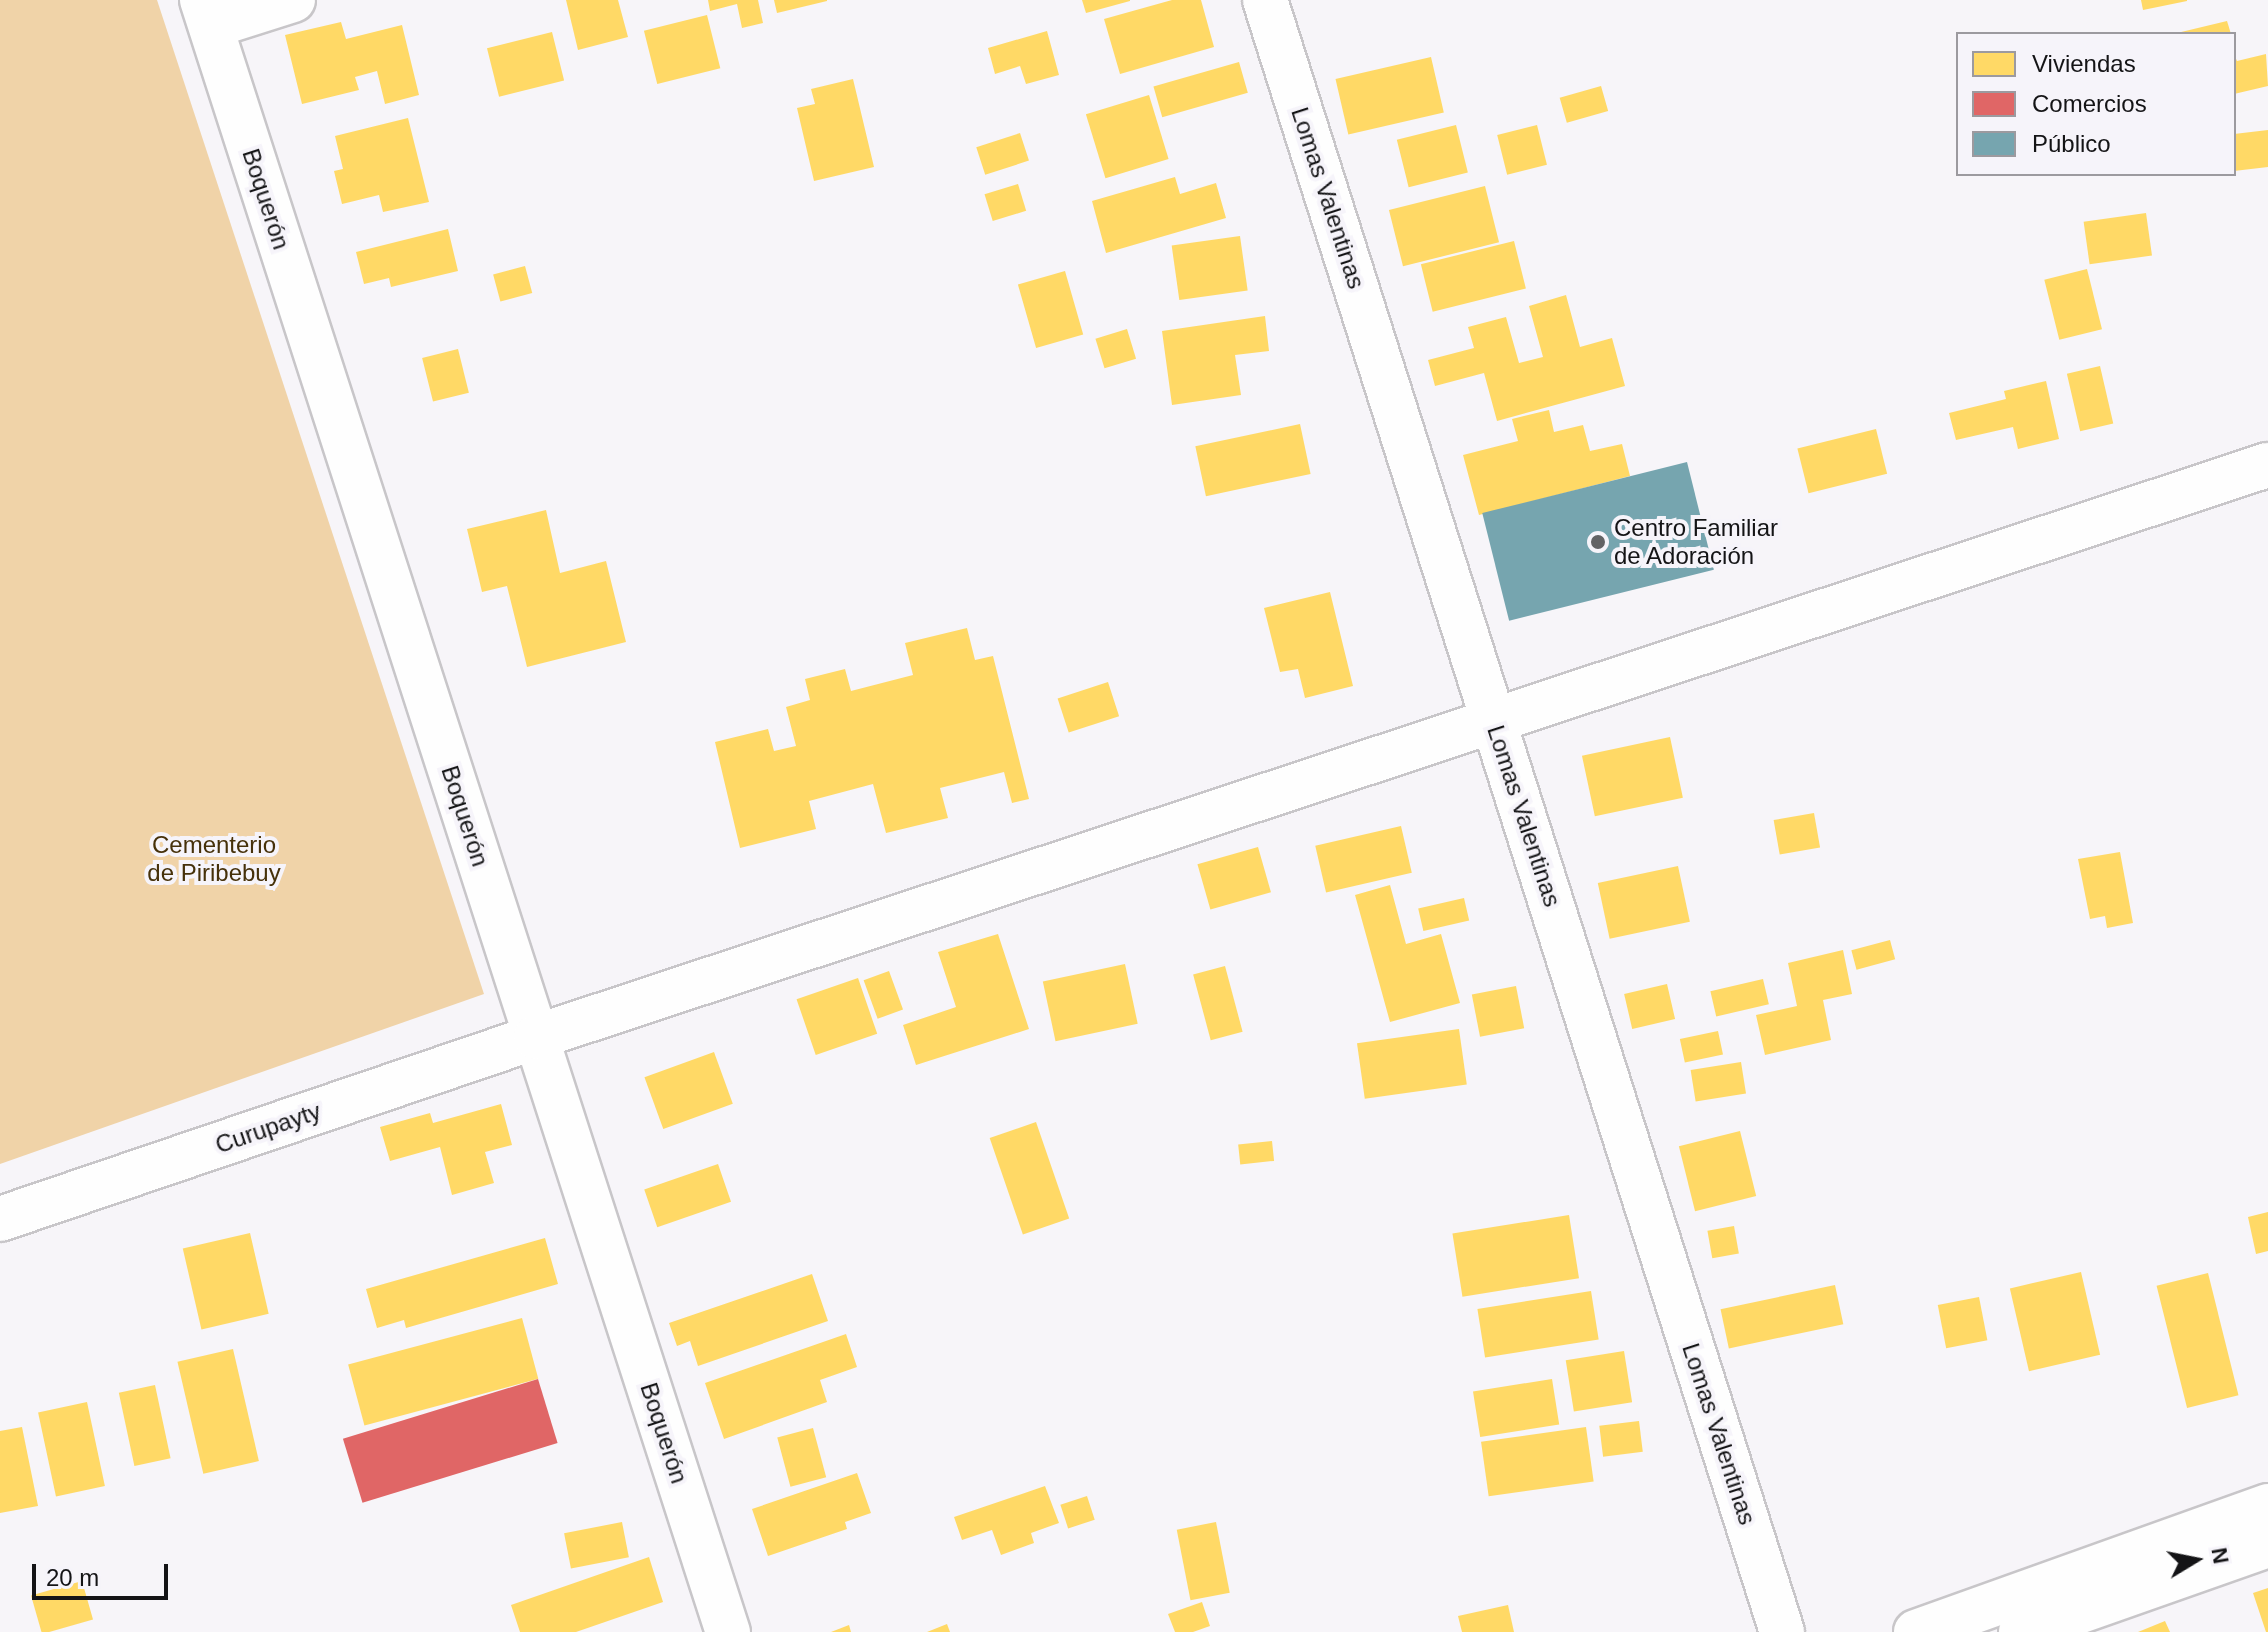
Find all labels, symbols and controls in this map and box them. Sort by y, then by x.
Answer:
legend [1956,32,2236,176]
text: Viviendas [2032,50,2136,77]
text: Comercios [2032,90,2147,117]
street label: Lomas Valentinas [1285,104,1371,292]
text: Público [2032,130,2111,157]
street label: Boquerón [236,145,296,253]
place label: Centro Familiar de Adoración [1614,514,1778,570]
marker: Centro Familiar de Adoración [1589,533,1607,551]
street label: Lomas Valentinas [1481,722,1567,910]
street label: Boquerón [435,762,495,870]
park label: Cementerio de Piribebuy [147,831,281,887]
street label: Curupayty [212,1097,324,1159]
street label: Lomas Valentinas [1676,1340,1762,1528]
street label: Boquerón [634,1379,694,1487]
north arrow [2156,1520,2236,1600]
text: N [2206,1546,2234,1566]
scale bar [36,1548,172,1598]
text: 20 m [46,1564,99,1591]

